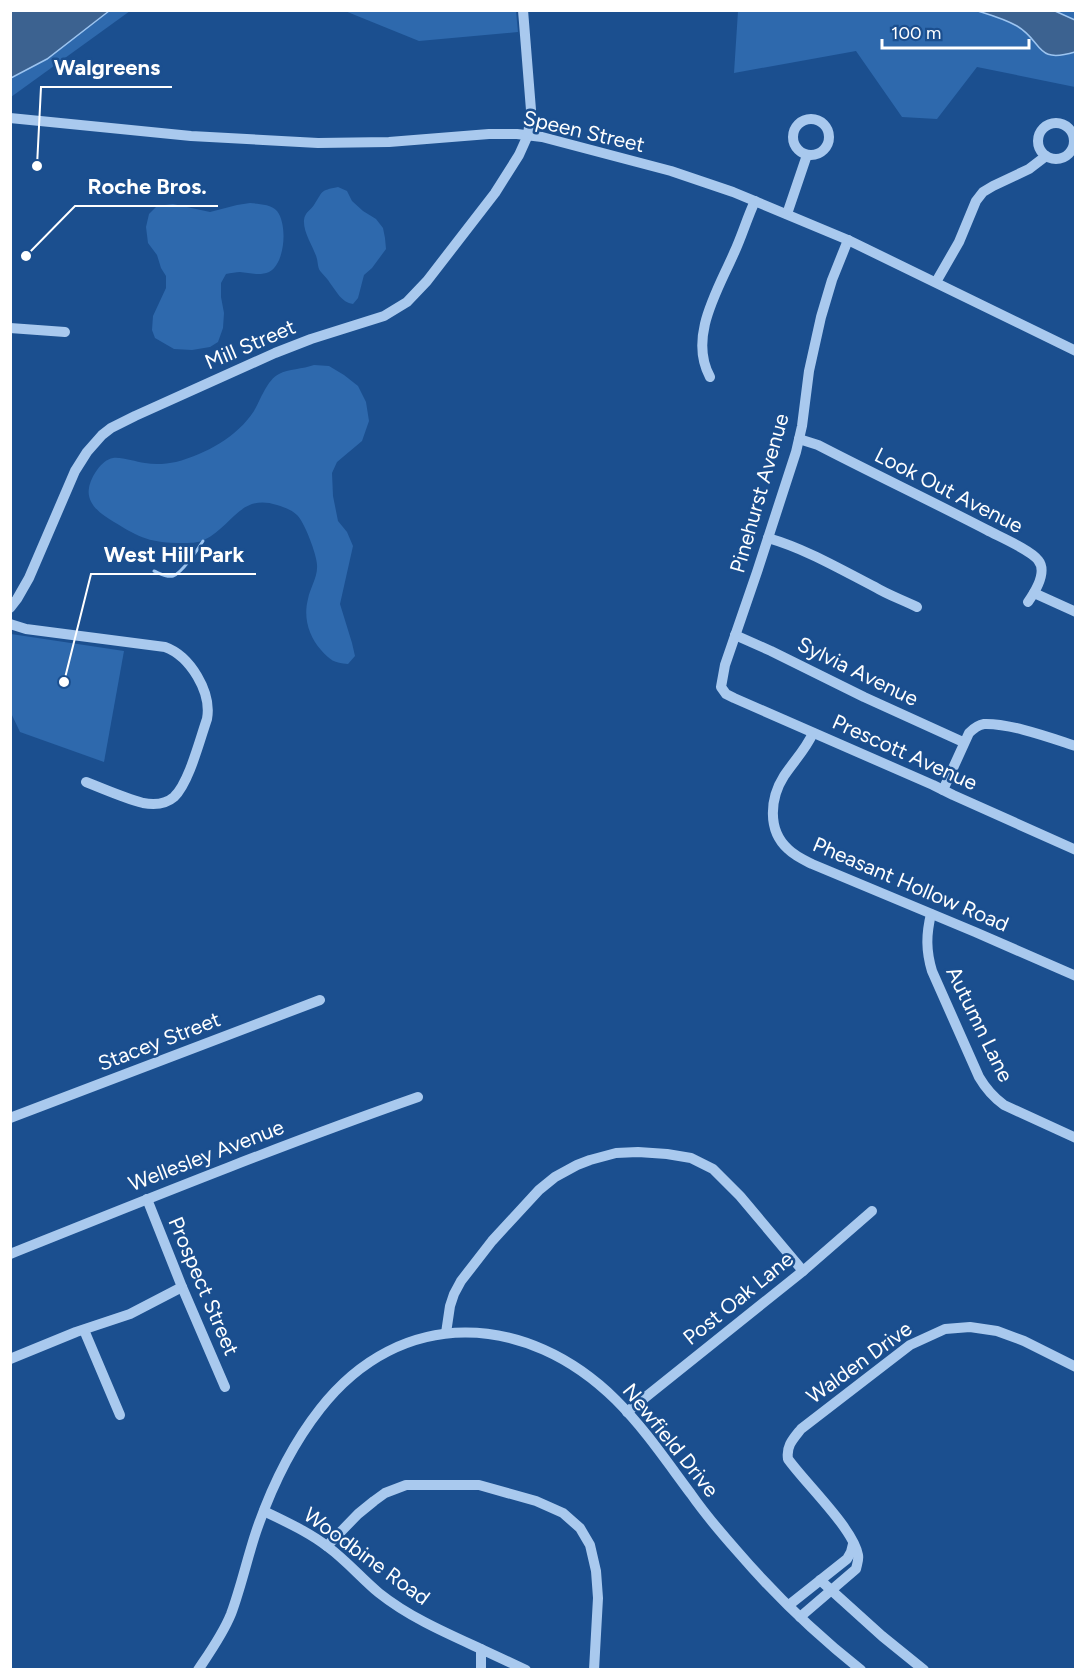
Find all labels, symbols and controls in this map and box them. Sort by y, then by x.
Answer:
scale bar [882,12,1029,50]
text: 100 m [891,22,941,44]
callout: Walgreens [41,47,172,87]
text: Walgreens [54,54,160,81]
street label: Speen Street [521,105,647,157]
callout: Roche Bros. [75,166,218,206]
text: Roche Bros. [87,173,207,200]
street label: Mill Street [201,314,299,374]
street label: Pinehurst Avenue [724,410,794,576]
street label: Look Out Avenue [871,442,1027,538]
callout: West Hill Park [91,534,256,574]
text: West Hill Park [104,541,244,568]
street label: Sylvia Avenue [794,631,922,711]
street label: Prescott Avenue [829,709,981,795]
street label: Pheasant Hollow Road [809,831,1013,937]
street label: Autumn Lane [941,962,1019,1086]
street label: Stacey Street [94,1006,224,1076]
street label: Wellesley Avenue [125,1114,287,1196]
street label: Prospect Street [164,1213,245,1359]
street label: Post Oak Lane [678,1246,798,1350]
street label: Walden Drive [802,1315,916,1409]
street label: Newfield Drive [618,1378,724,1502]
street label: Woodbine Road [299,1502,435,1610]

